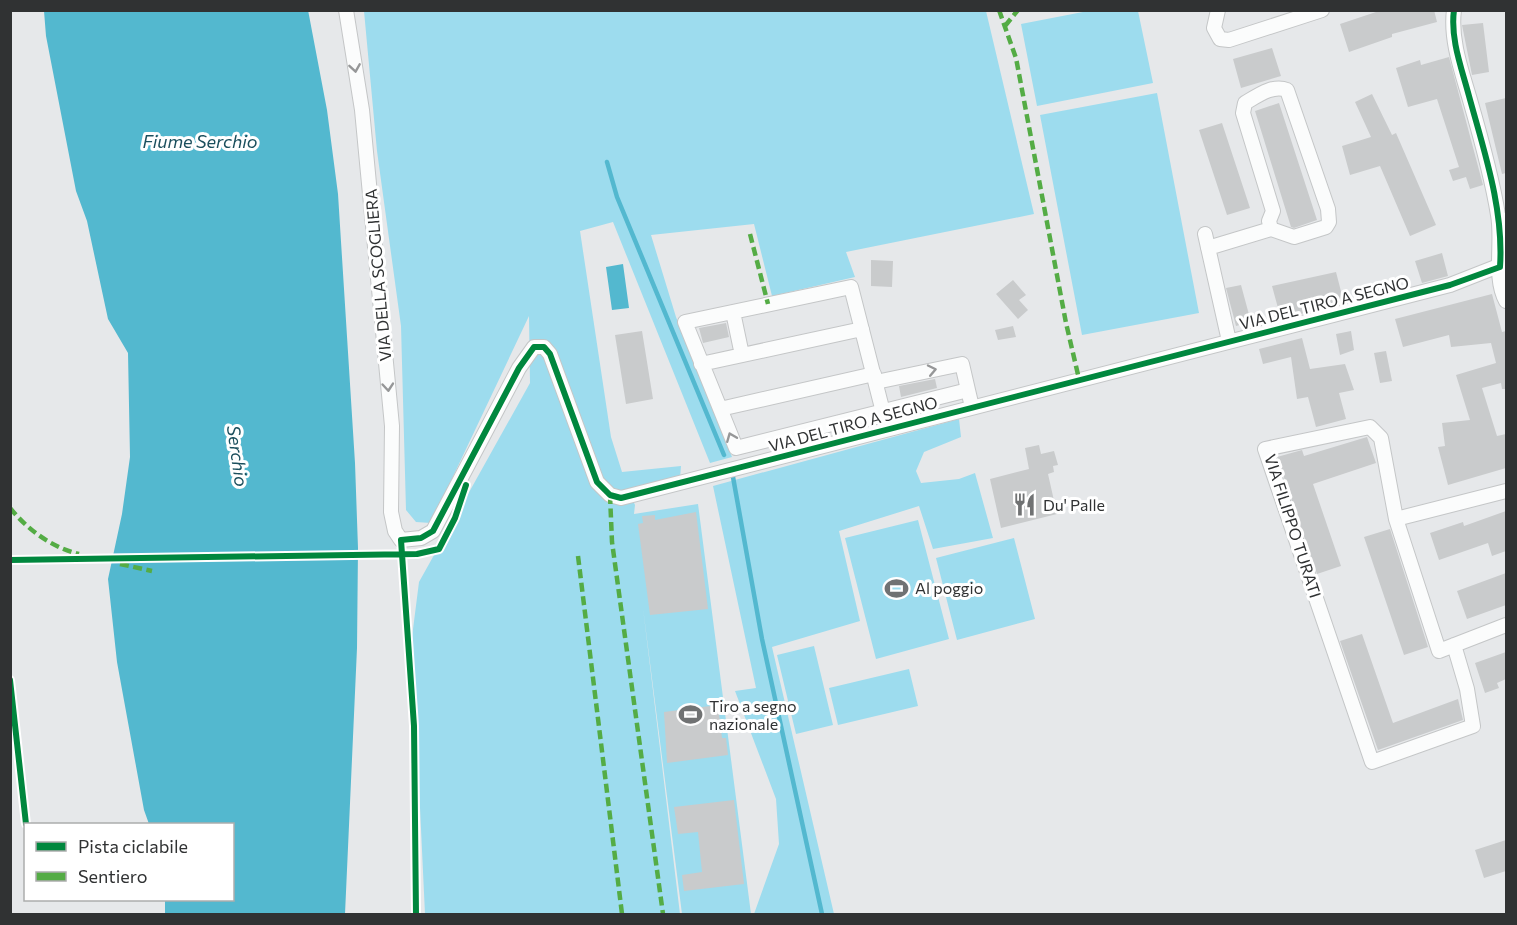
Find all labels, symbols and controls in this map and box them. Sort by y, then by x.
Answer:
one-way arrow [348,63,361,73]
water label: Fiume Serchio [142,130,258,152]
street label: VIA DELLA SCOGLIERA [360,188,395,362]
street label: VIA DEL TIRO A SEGNO [1237,272,1411,333]
one-way arrow [927,364,937,377]
one-way arrow [381,383,394,392]
street label: VIA DEL TIRO A SEGNO [766,392,939,455]
water label: Serchio [223,424,253,488]
one-way arrow [726,433,739,443]
street label: VIA FILIPPO TURATI [1261,452,1326,600]
restaurant icon: Du' Palle [1012,492,1038,518]
place label: Du' Palle [1043,495,1105,514]
sports icon: Al poggio [884,575,910,601]
place label: Al poggio [915,578,983,597]
place label: Tiro a segno nazionale [709,696,797,733]
sports icon: Tiro a segno nazionale [678,702,704,728]
legend [24,823,234,901]
text: Pista ciclabile [78,835,188,857]
text: Sentiero [78,865,148,887]

